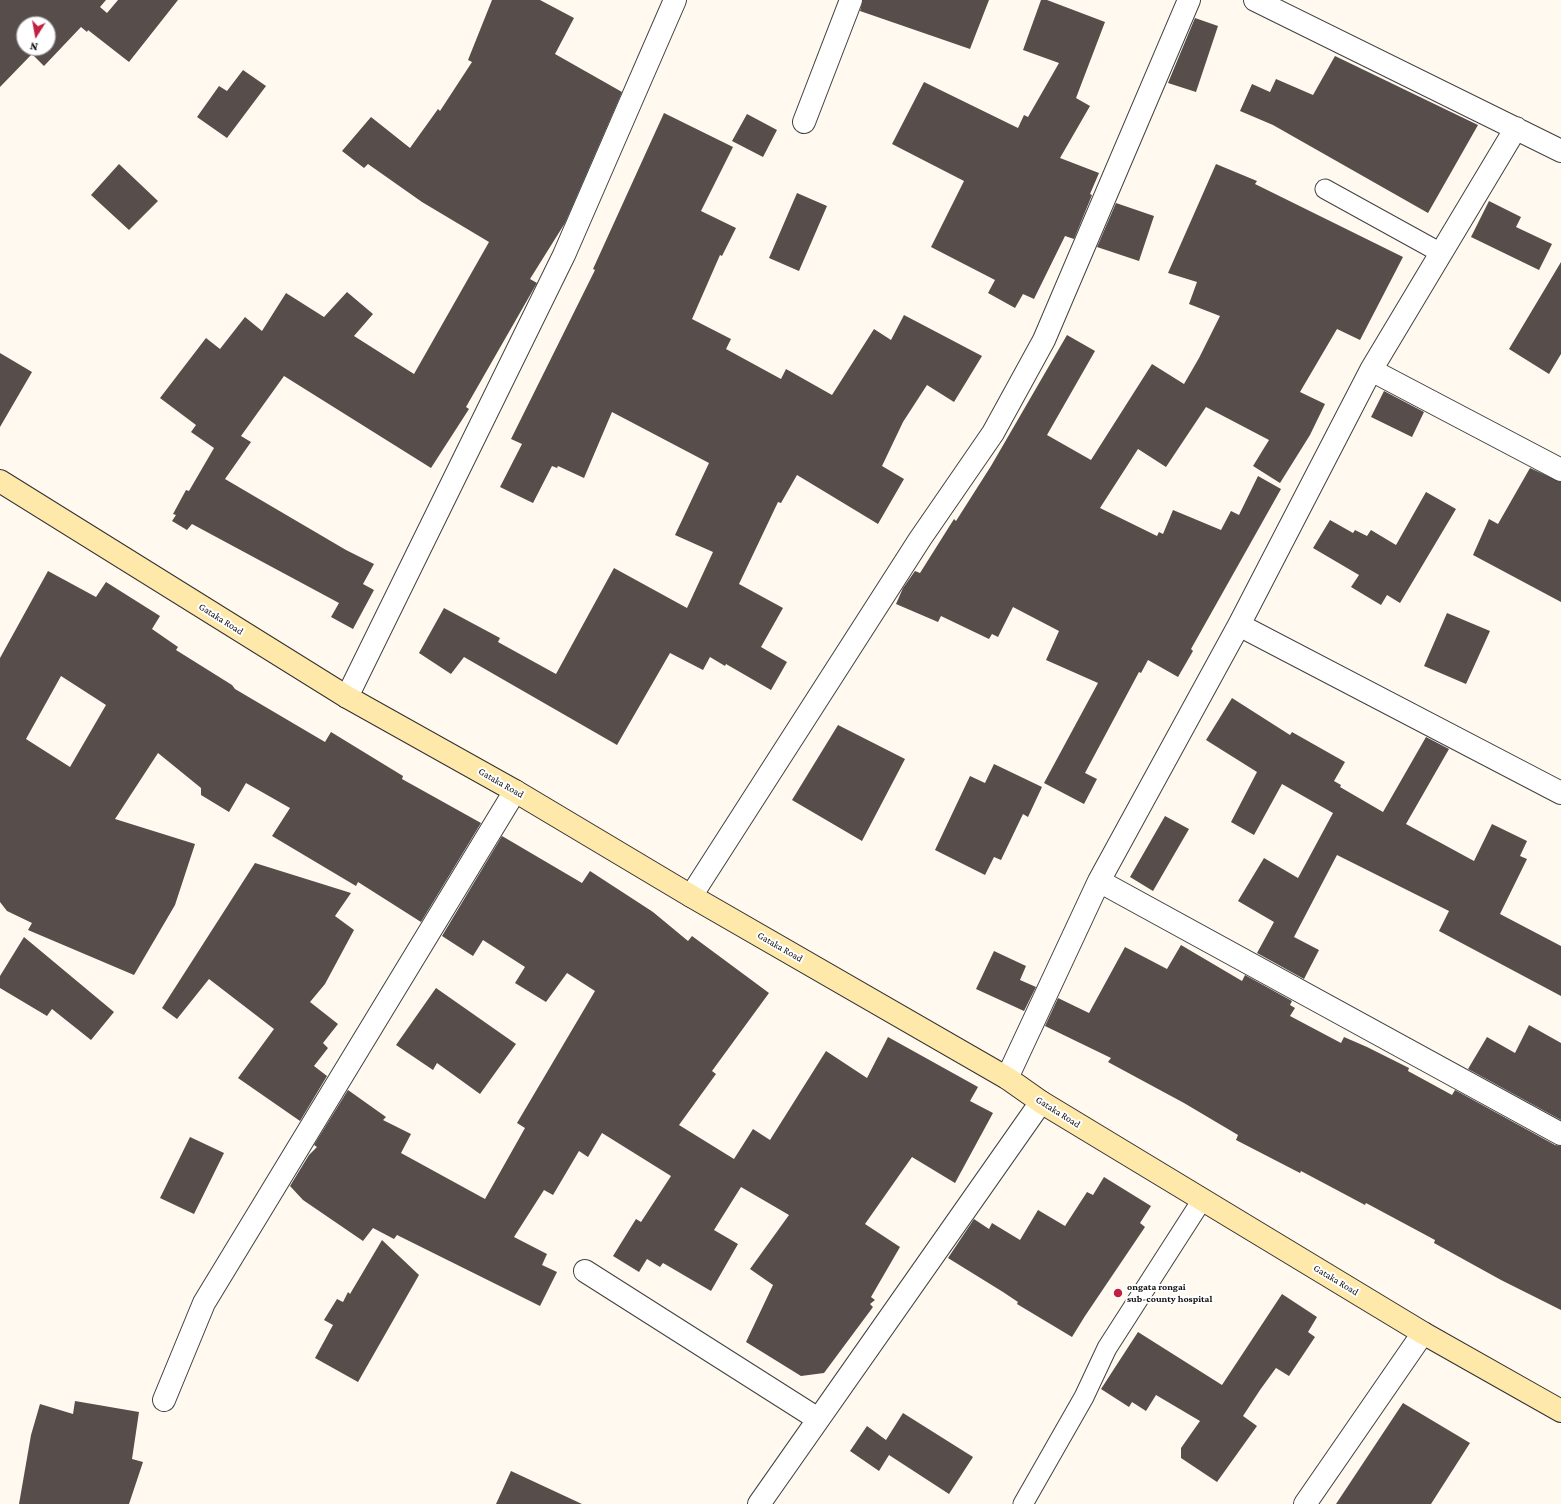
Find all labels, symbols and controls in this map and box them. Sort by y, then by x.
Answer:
north arrow [16,16,56,56]
text: N [29,40,39,53]
street label: Gataka Road [196,601,246,637]
street label: Gataka Road [476,765,526,801]
street label: Gataka Road [755,929,805,965]
street label: Gataka Road [1033,1094,1083,1130]
street label: Gataka Road [1311,1262,1361,1298]
place label: ongata rongai sub-county hospital [1127,1281,1212,1304]
marker: ongata rongai sub-county hospital [1112,1287,1124,1299]

